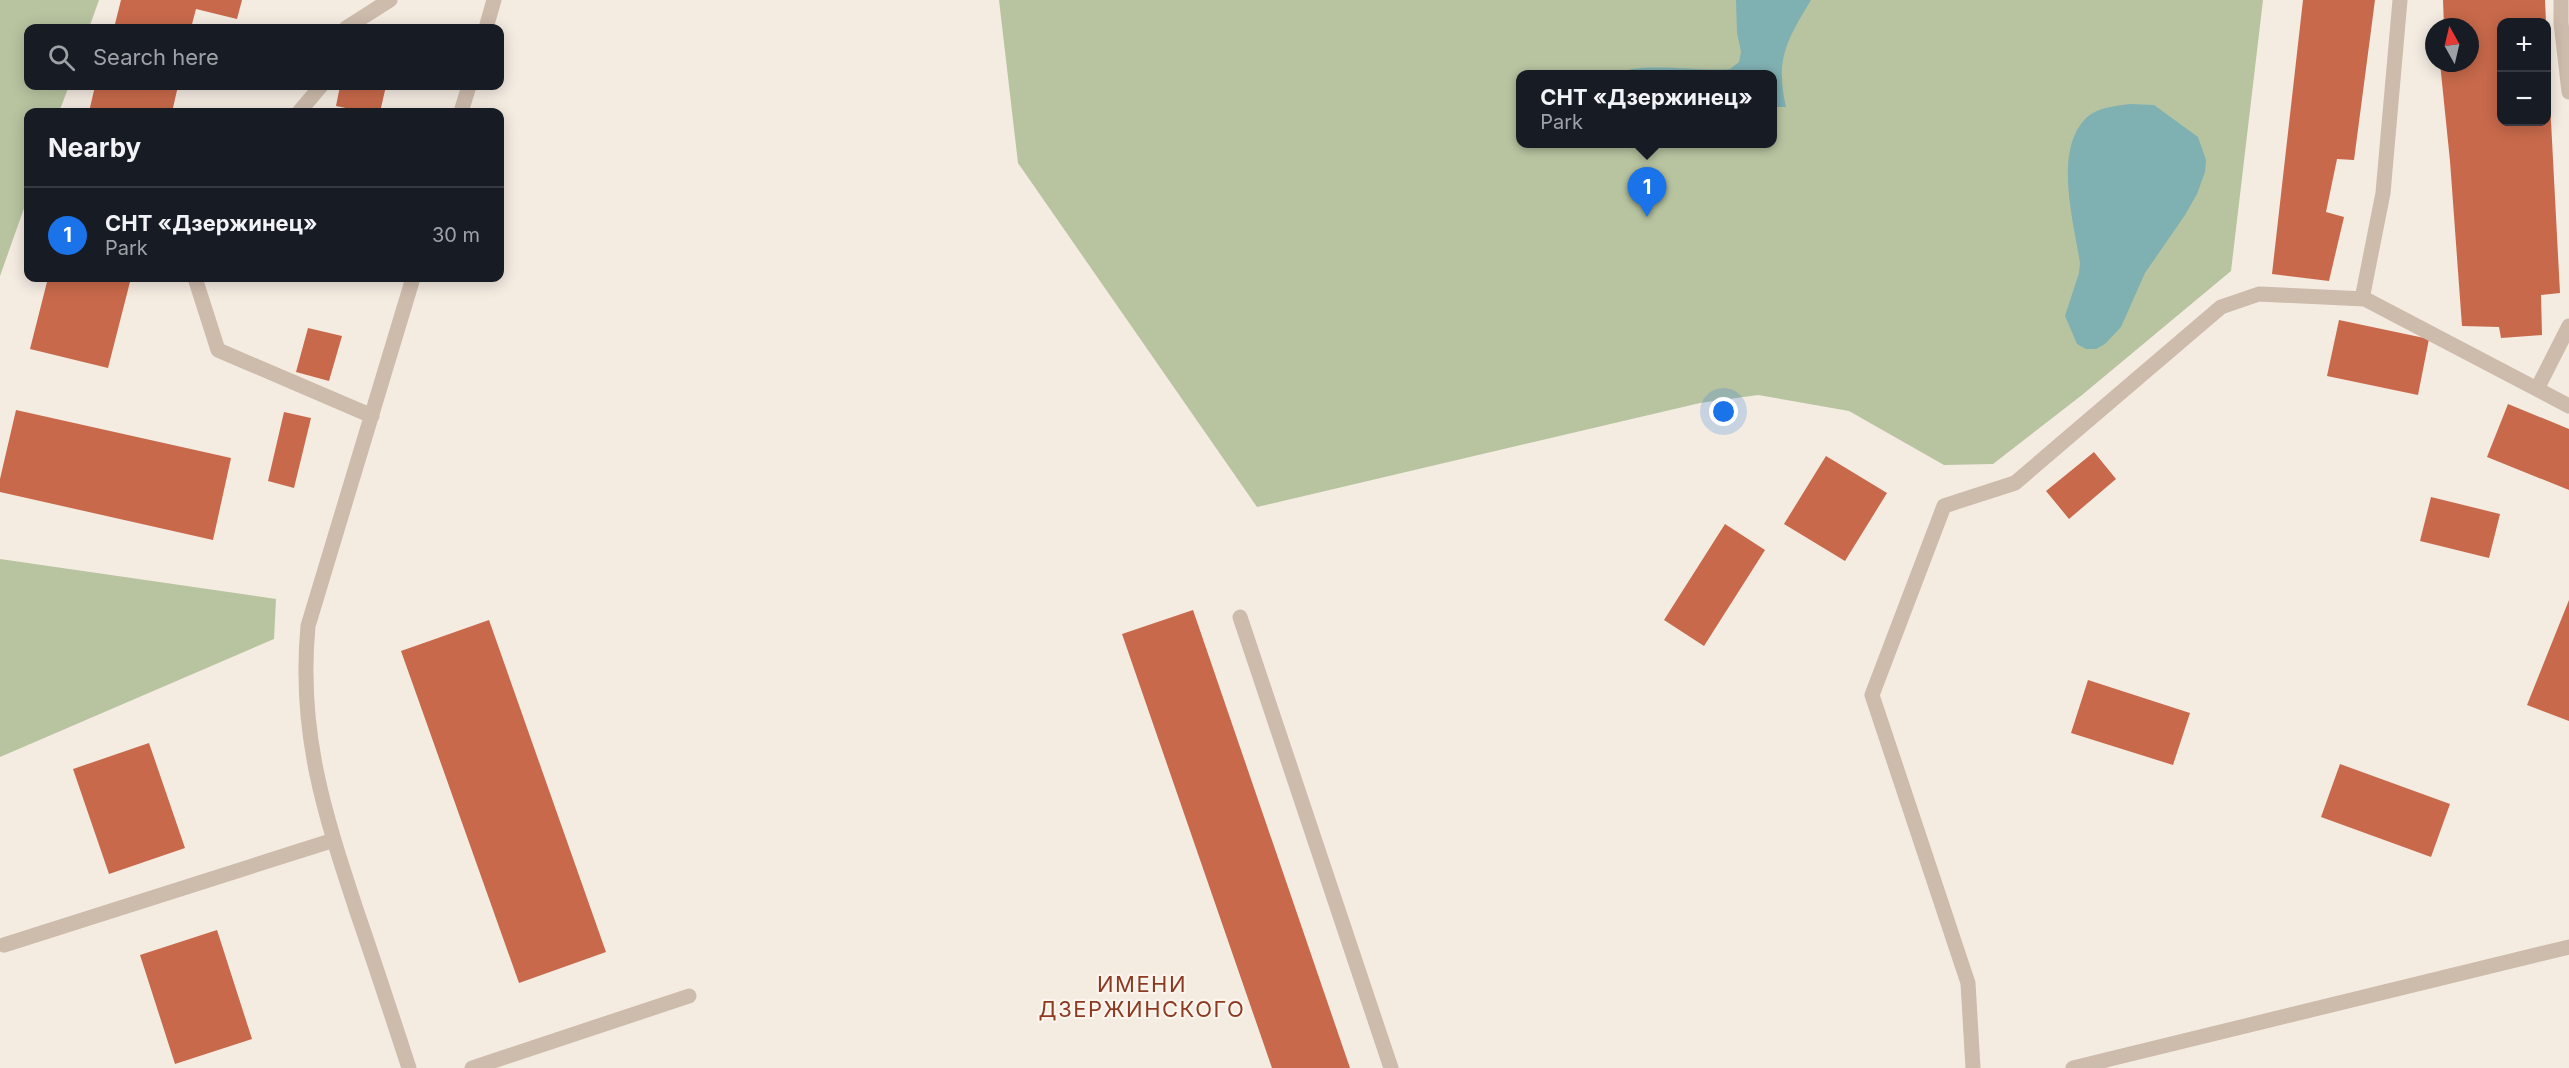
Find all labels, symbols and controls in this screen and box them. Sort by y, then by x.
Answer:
north arrow [2425,18,2479,72]
map controls [2497,18,2551,126]
button: + [2497,18,2551,72]
search box [24,24,504,90]
icon: search [45,41,78,74]
text: Search here [93,44,219,70]
popup [1516,70,1777,148]
button: − [2497,72,2551,126]
text: СНТ «Дзержинец» [1540,84,1753,110]
text: Park [1540,110,1583,134]
text: Nearby [48,132,141,163]
pin: 1 [1628,168,1666,217]
text: СНТ «Дзержинец» [105,210,318,236]
text: 1 [63,223,72,247]
text: 30 m [432,223,480,247]
text: Park [105,236,148,260]
your location [1709,397,1738,426]
district label: ИМЕНИ ДЗЕРЖИНСКОГО [1039,971,1245,1022]

